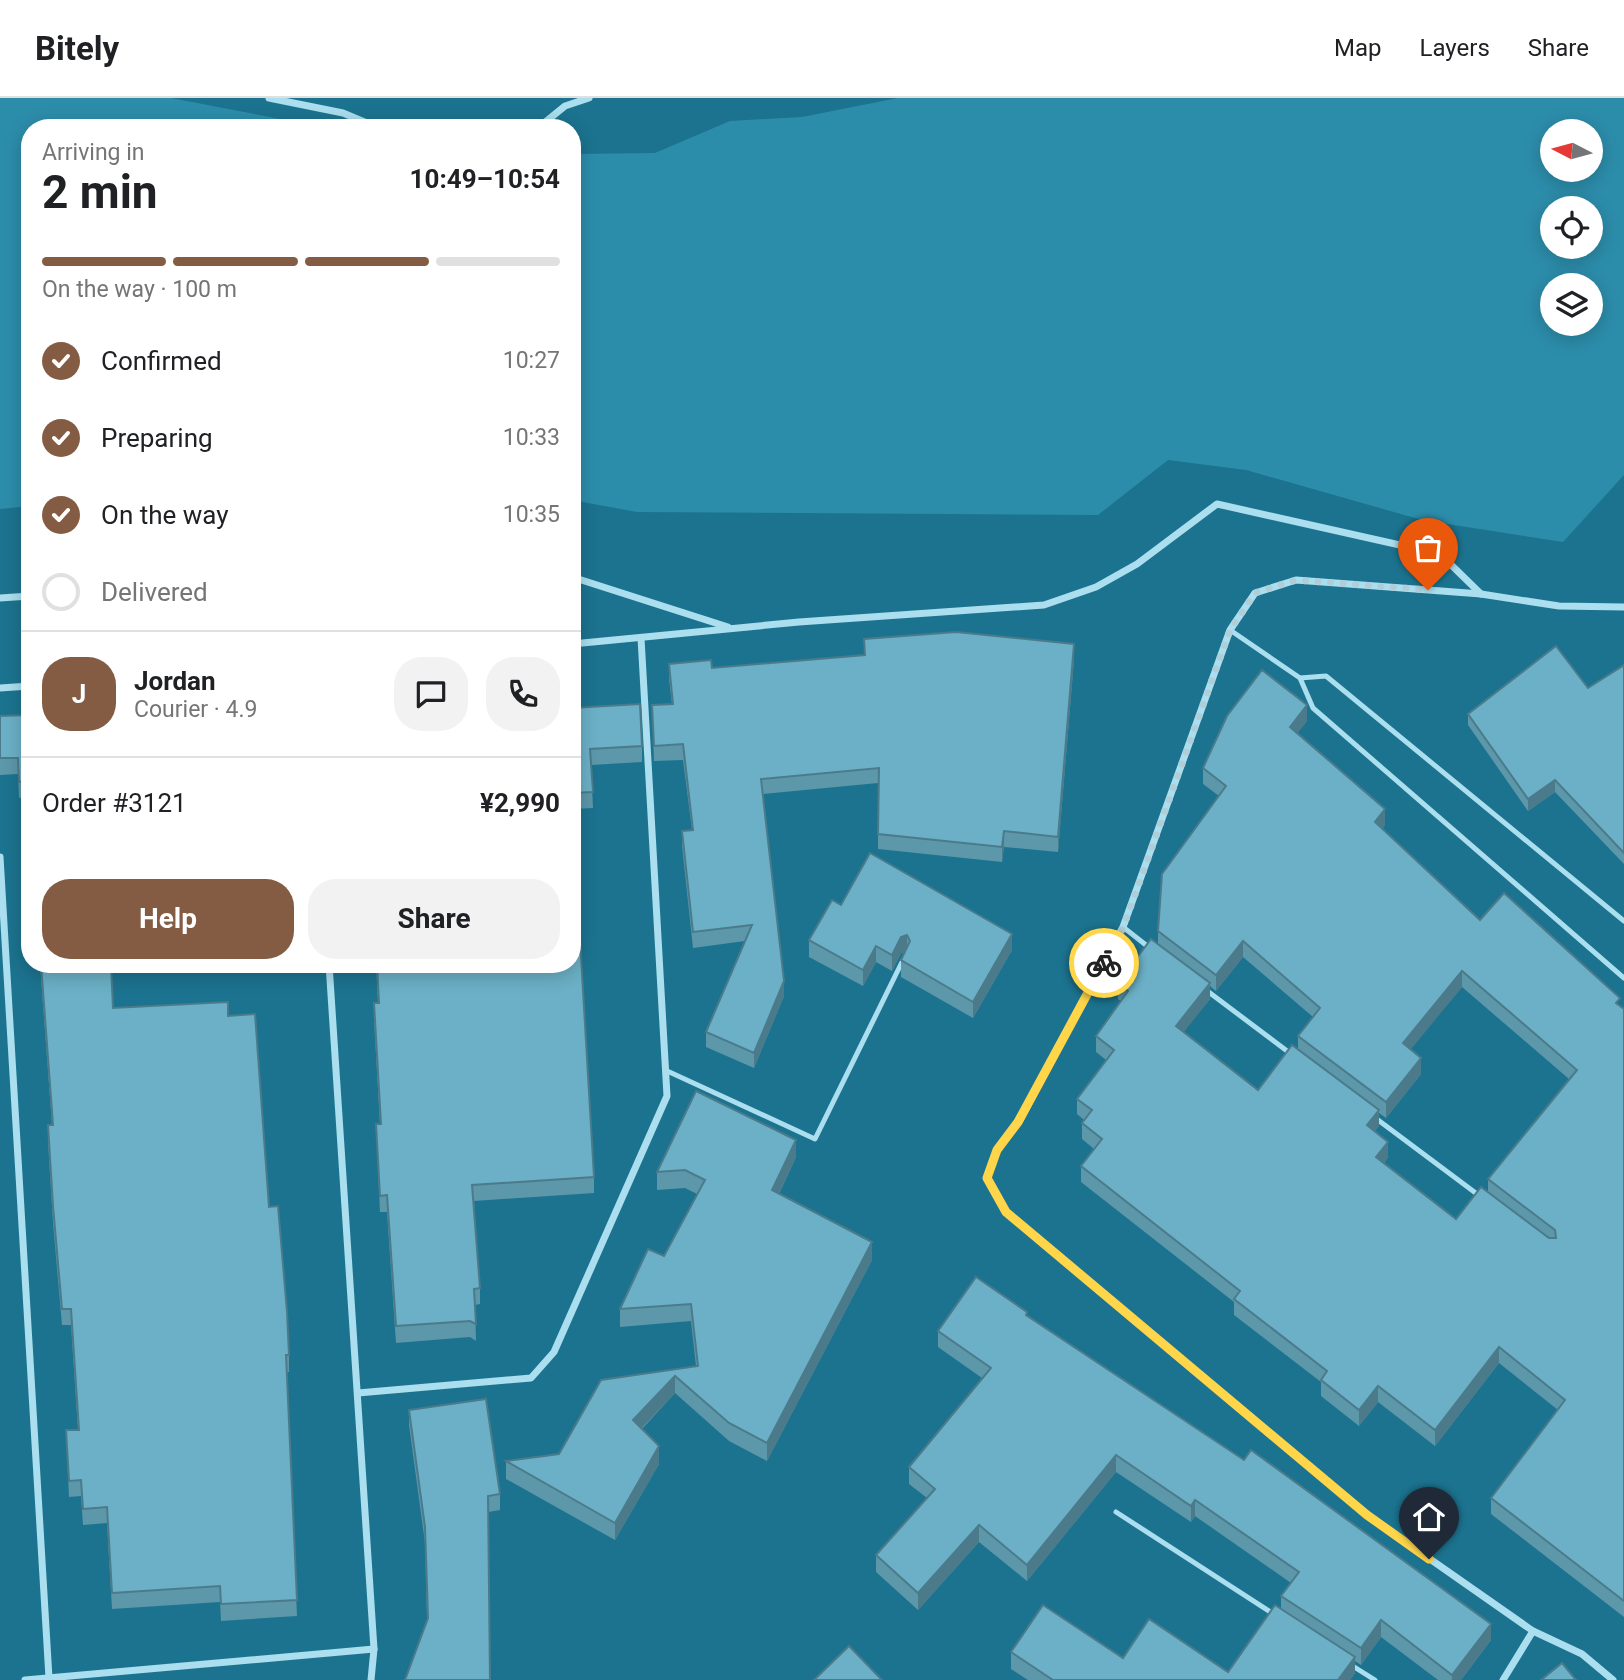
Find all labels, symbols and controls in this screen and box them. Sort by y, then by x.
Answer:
text: Bitely [35,29,119,68]
text: Map [1334,34,1382,62]
text: Layers [1420,34,1490,62]
text: Share [1528,34,1589,62]
north arrow [1540,119,1603,182]
map controls [1540,119,1603,336]
text: Arriving in [42,139,145,166]
text: 10:49–10:54 [410,164,560,194]
text: 2 min [42,165,158,219]
button: locate [1540,196,1603,259]
button: layers [1540,273,1603,336]
text: On the way · 100 m [42,276,237,303]
icon: check [42,342,80,380]
text: Confirmed [101,346,222,376]
text: 10:27 [503,347,560,374]
icon: check [42,419,80,457]
text: Preparing [101,423,213,453]
text: 10:33 [503,424,560,451]
icon: check [42,496,80,534]
text: On the way [101,500,229,530]
text: 10:35 [503,501,560,528]
pin [1398,518,1458,590]
icon: bag [1409,529,1447,567]
text: Delivered [101,577,208,607]
button: chat [394,657,468,731]
button: phone [486,657,560,731]
text: Jordan [134,666,216,696]
text: J [72,679,86,709]
text: Courier · 4.9 [134,696,257,723]
text: Order #3121 [42,788,187,818]
text: ¥2,990 [480,788,560,818]
button: Help [42,879,294,959]
button: Share [308,879,560,959]
courier [1069,928,1139,998]
icon: bike [1085,944,1123,982]
pin [1399,1487,1459,1559]
icon: home [1410,1498,1448,1536]

